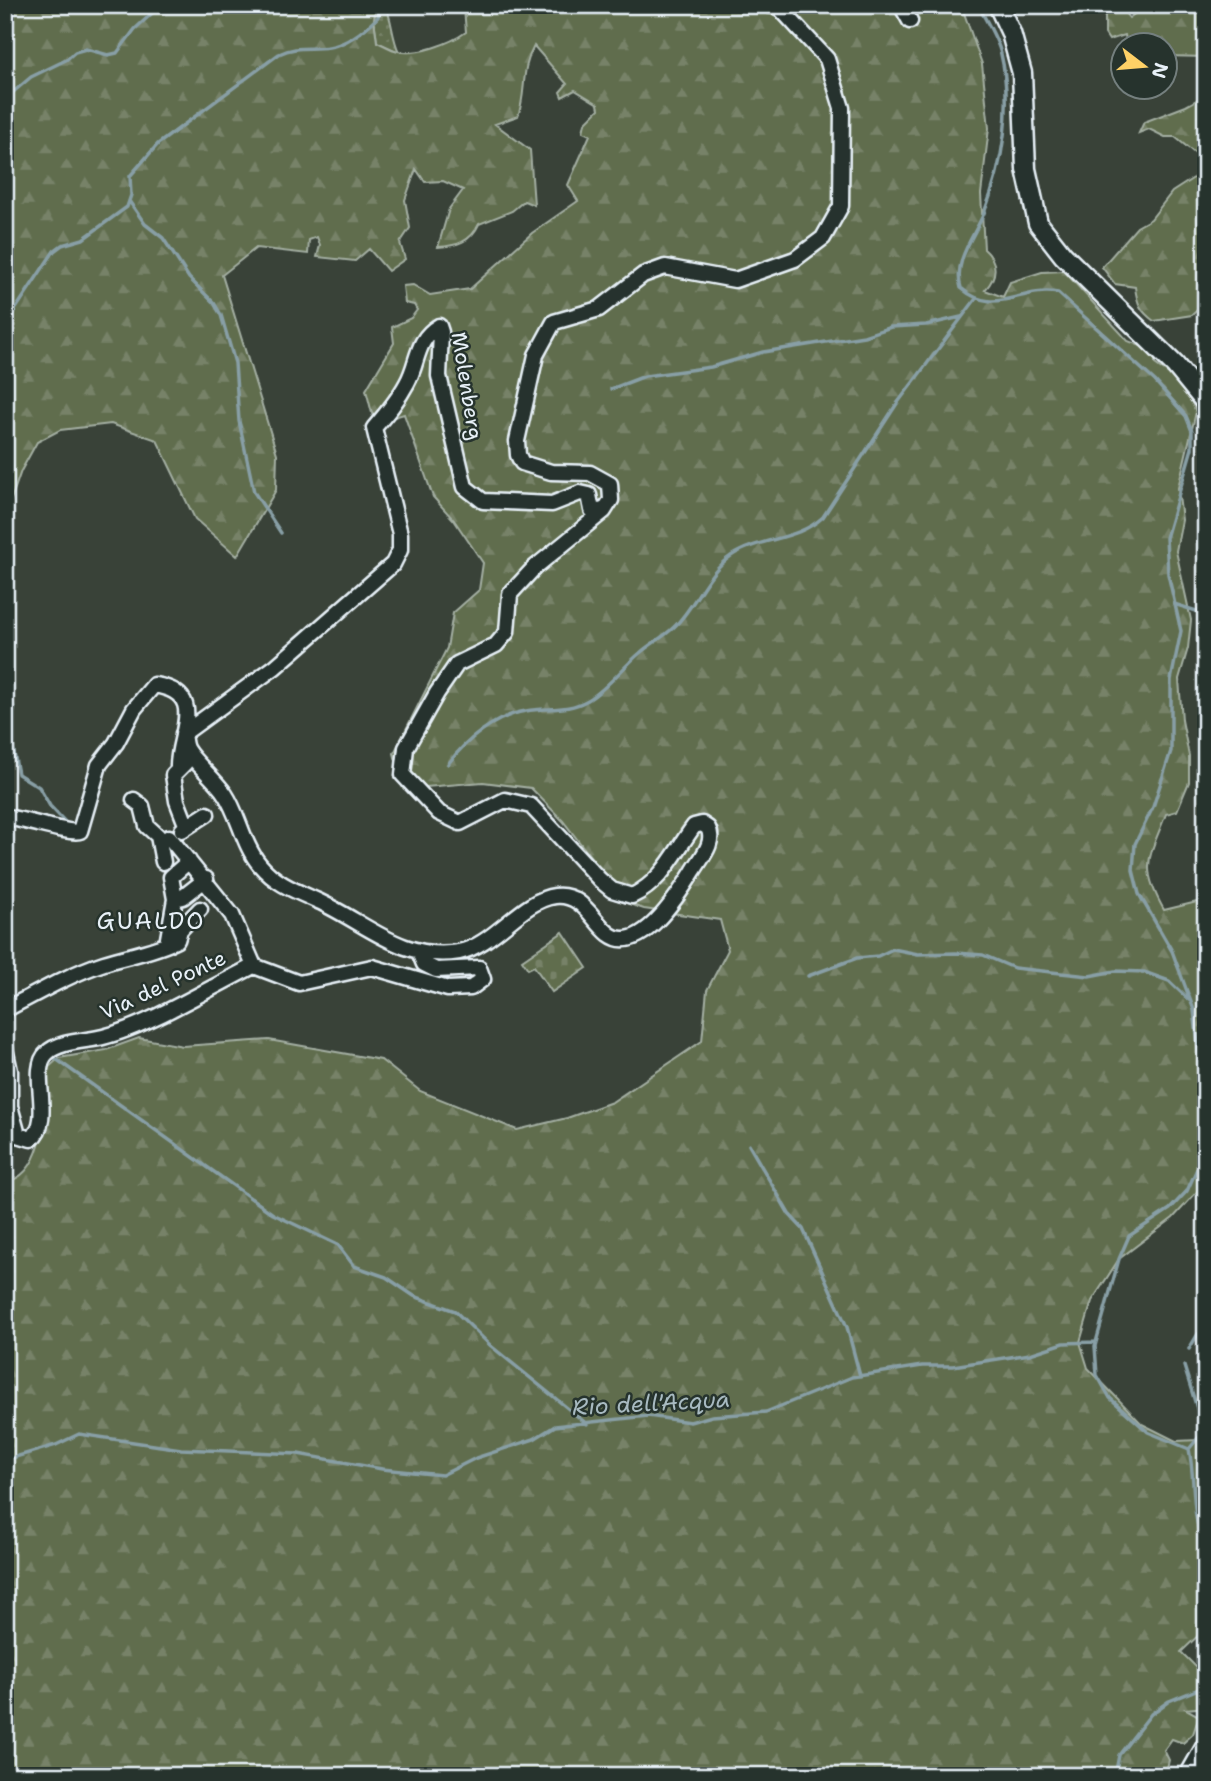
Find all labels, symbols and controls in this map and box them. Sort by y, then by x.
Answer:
north arrow [1110,32,1180,102]
text: N [1146,60,1174,81]
street label: Molenberg [445,330,489,442]
district label: GUALDO [97,905,205,937]
street label: Via del Ponte [96,944,230,1026]
water label: Rio dell'Acqua [571,1384,731,1422]

